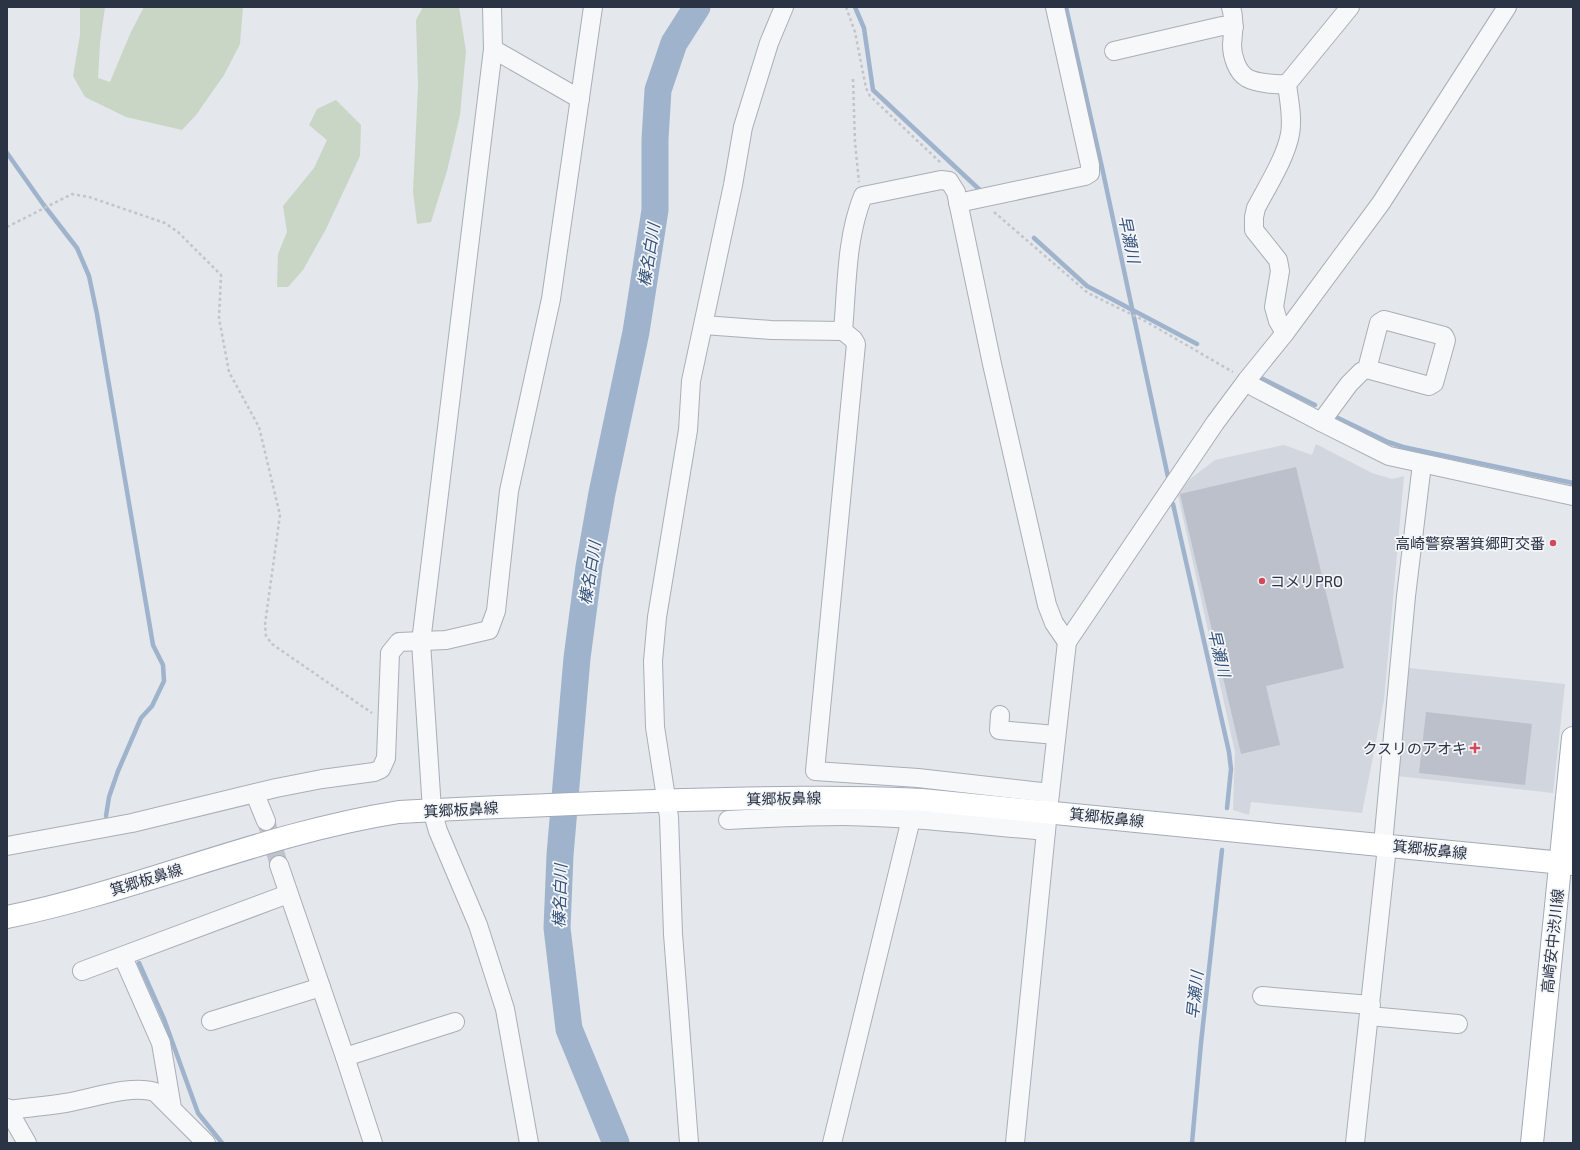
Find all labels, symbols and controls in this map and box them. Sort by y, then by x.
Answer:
water label: 早瀬川 [1116,214,1145,266]
water label: 榛名白川 [634,220,663,288]
place label: 高崎警察署箕郷町交番 [1395,534,1545,552]
water label: 榛名白川 [575,538,604,606]
marker: 高崎警察署箕郷町交番 [1548,538,1558,548]
place label: コメリPRO [1270,572,1343,590]
marker: コメリPRO [1257,576,1267,586]
water label: 早瀬川 [1205,627,1235,680]
place label: クスリのアオキ [1362,739,1467,757]
marker: クスリのアオキ [1470,743,1480,753]
street label: 箕郷板鼻線 [746,788,822,808]
street label: 箕郷板鼻線 [423,798,499,820]
street label: 箕郷板鼻線 [1069,804,1145,830]
street label: 箕郷板鼻線 [1392,836,1468,862]
street label: 箕郷板鼻線 [107,859,185,899]
water label: 榛名白川 [548,862,570,928]
street label: 高崎安中渋川線 [1538,888,1566,994]
water label: 早瀬川 [1182,968,1206,1020]

